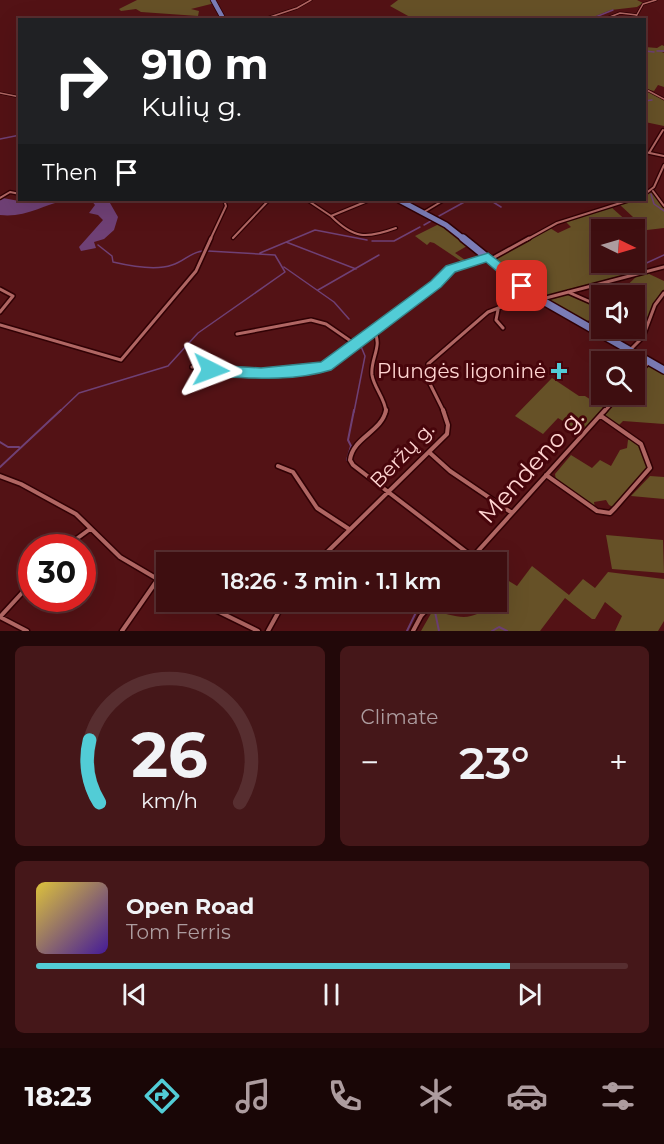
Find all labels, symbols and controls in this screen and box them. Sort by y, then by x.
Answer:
text: 910 m [141,38,269,90]
icon: right [42,42,120,120]
text: Kulių g. [141,90,242,123]
icon: arrive [110,156,143,189]
text: Then [42,159,98,186]
north arrow [591,219,645,273]
map controls [591,219,645,405]
pin [496,260,547,311]
icon: arrive [505,269,538,302]
button: sound [591,285,645,339]
position arrow [179,338,243,402]
button: search [591,351,645,405]
place label: Plungės ligoninė [377,359,546,383]
marker: Plungės ligoninė [550,362,568,380]
street label: Mendeno g. [472,403,590,529]
street label: Beržų g. [365,417,439,493]
speed limit sign: 30 [18,534,96,612]
text: 18:26 · 3 min · 1.1 km [222,568,441,595]
text: Climate [361,705,438,729]
text: 26 [131,717,208,793]
text: 23° [459,735,530,790]
text: − [361,742,379,782]
text: + [609,742,628,782]
text: km/h [141,787,198,813]
text: Open Road [126,893,254,920]
text: Tom Ferris [126,920,231,944]
icon: previous [118,978,151,1011]
icon: pause [315,978,348,1011]
icon: next [513,978,546,1011]
icon: directions [141,1075,183,1117]
icon: music [232,1075,274,1117]
icon: phone [324,1075,366,1117]
icon: climate [415,1075,457,1117]
icon: car [506,1075,548,1117]
icon: filters [597,1075,639,1117]
text: 18:23 [25,1080,92,1113]

